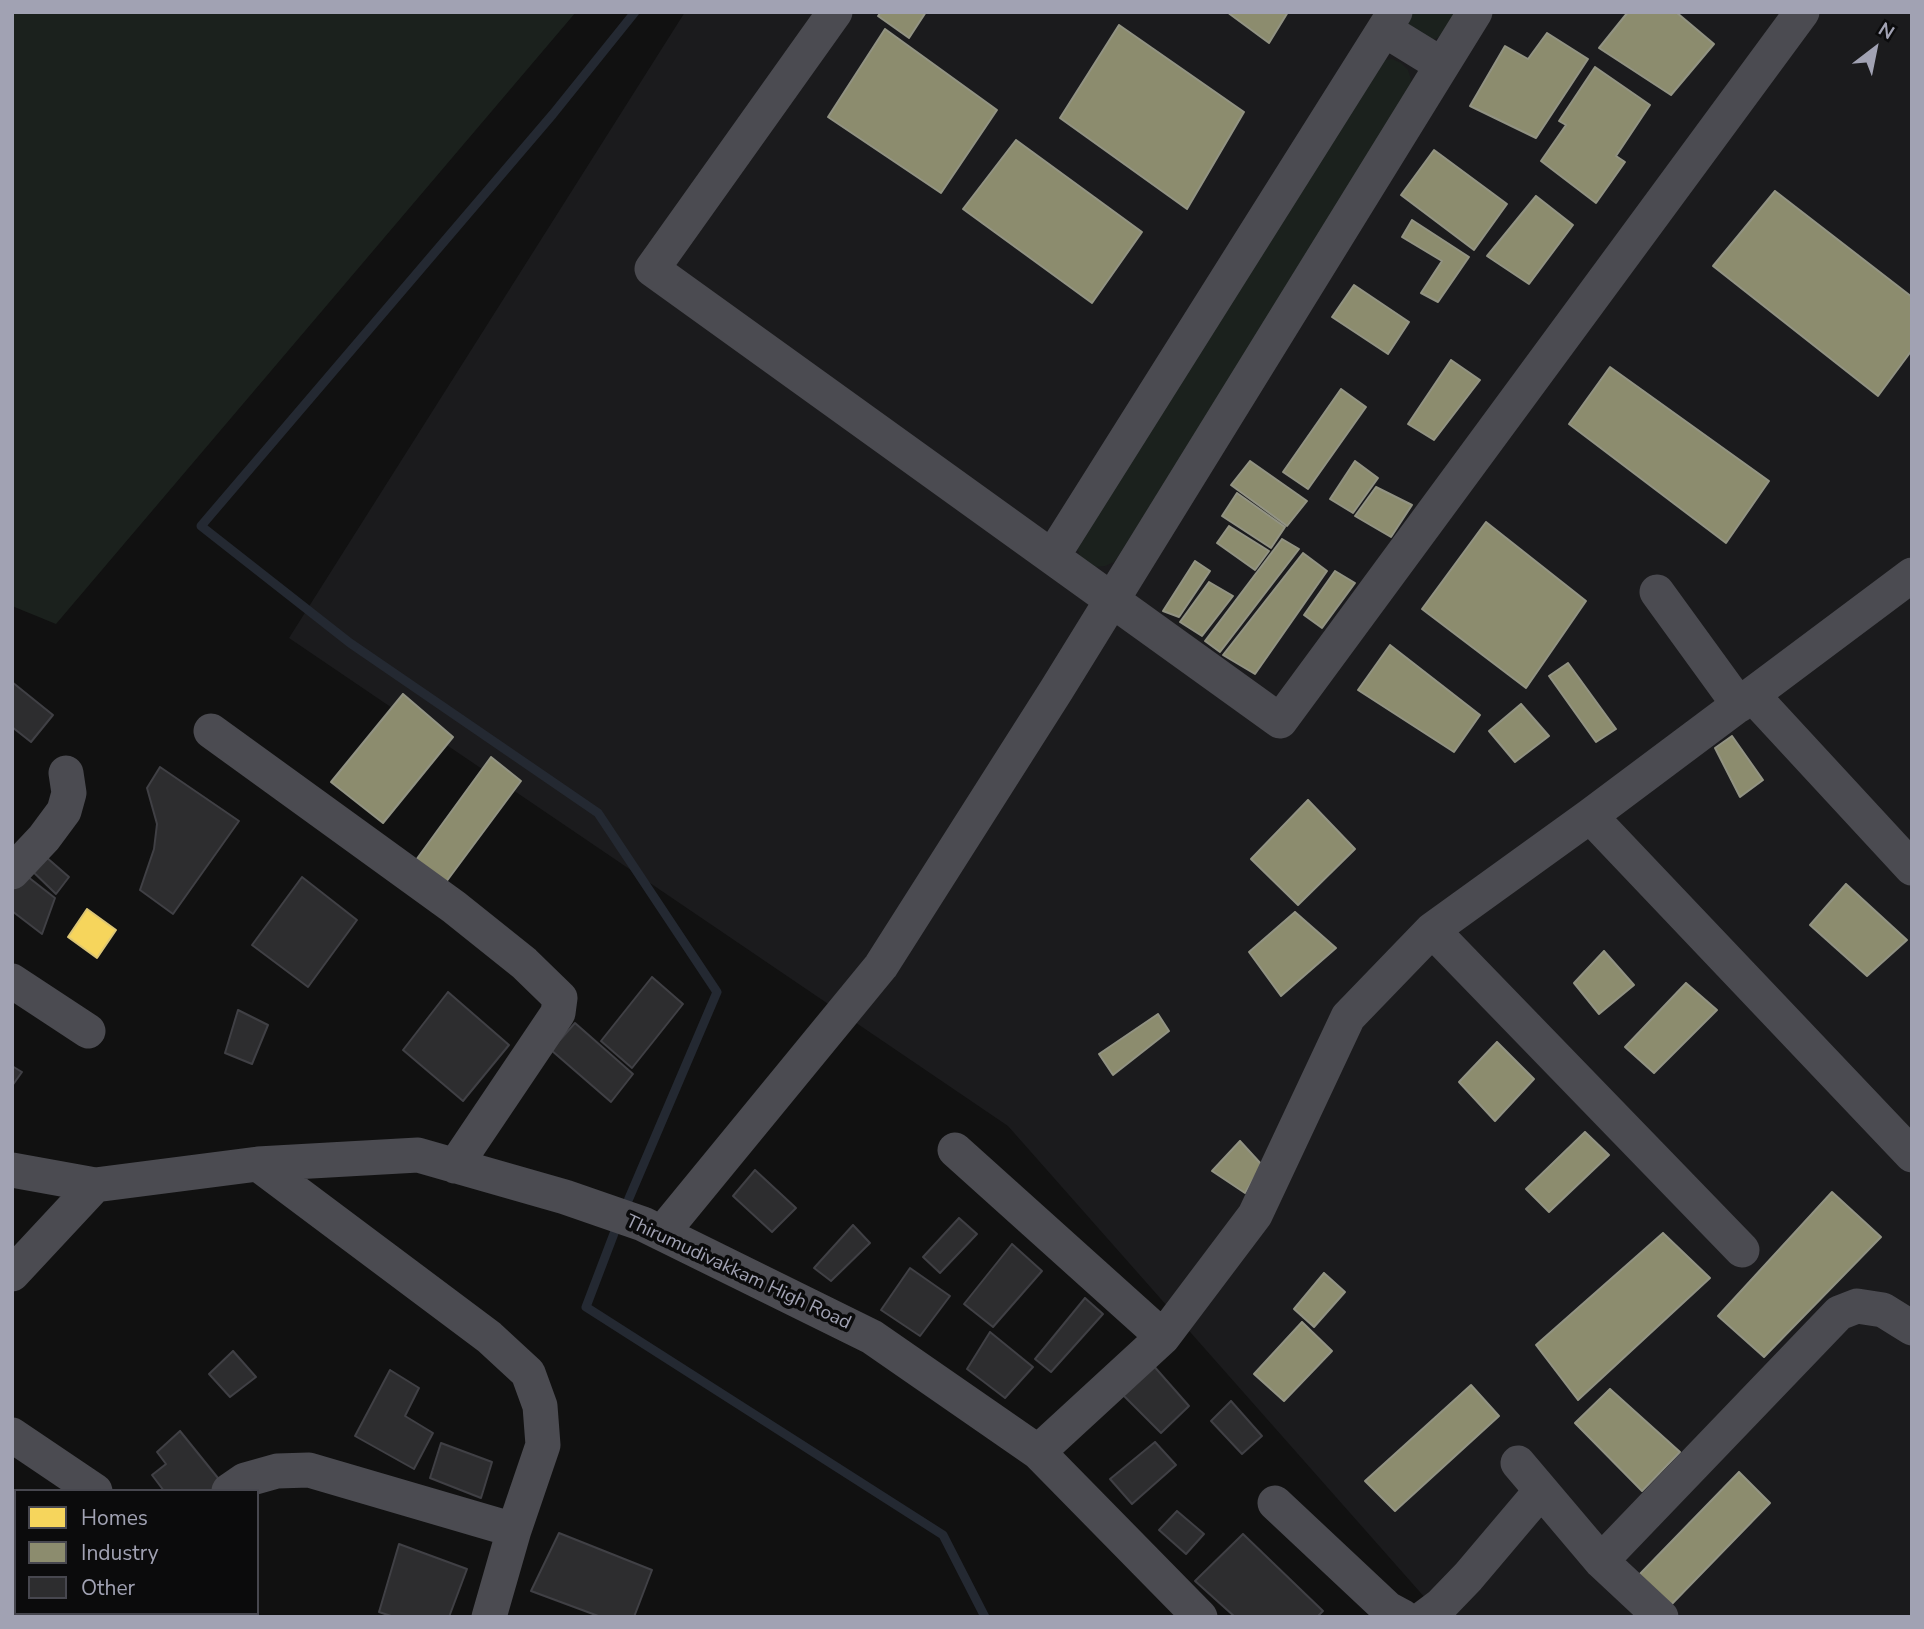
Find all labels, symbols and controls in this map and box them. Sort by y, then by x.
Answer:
north arrow [1840,14,1910,84]
text: N [1873,16,1899,46]
street label: Thirumudivakkam High Road [622,1211,854,1335]
legend [14,1489,259,1615]
text: Homes [81,1504,148,1532]
text: Industry [81,1539,159,1567]
text: Other [81,1574,135,1602]

